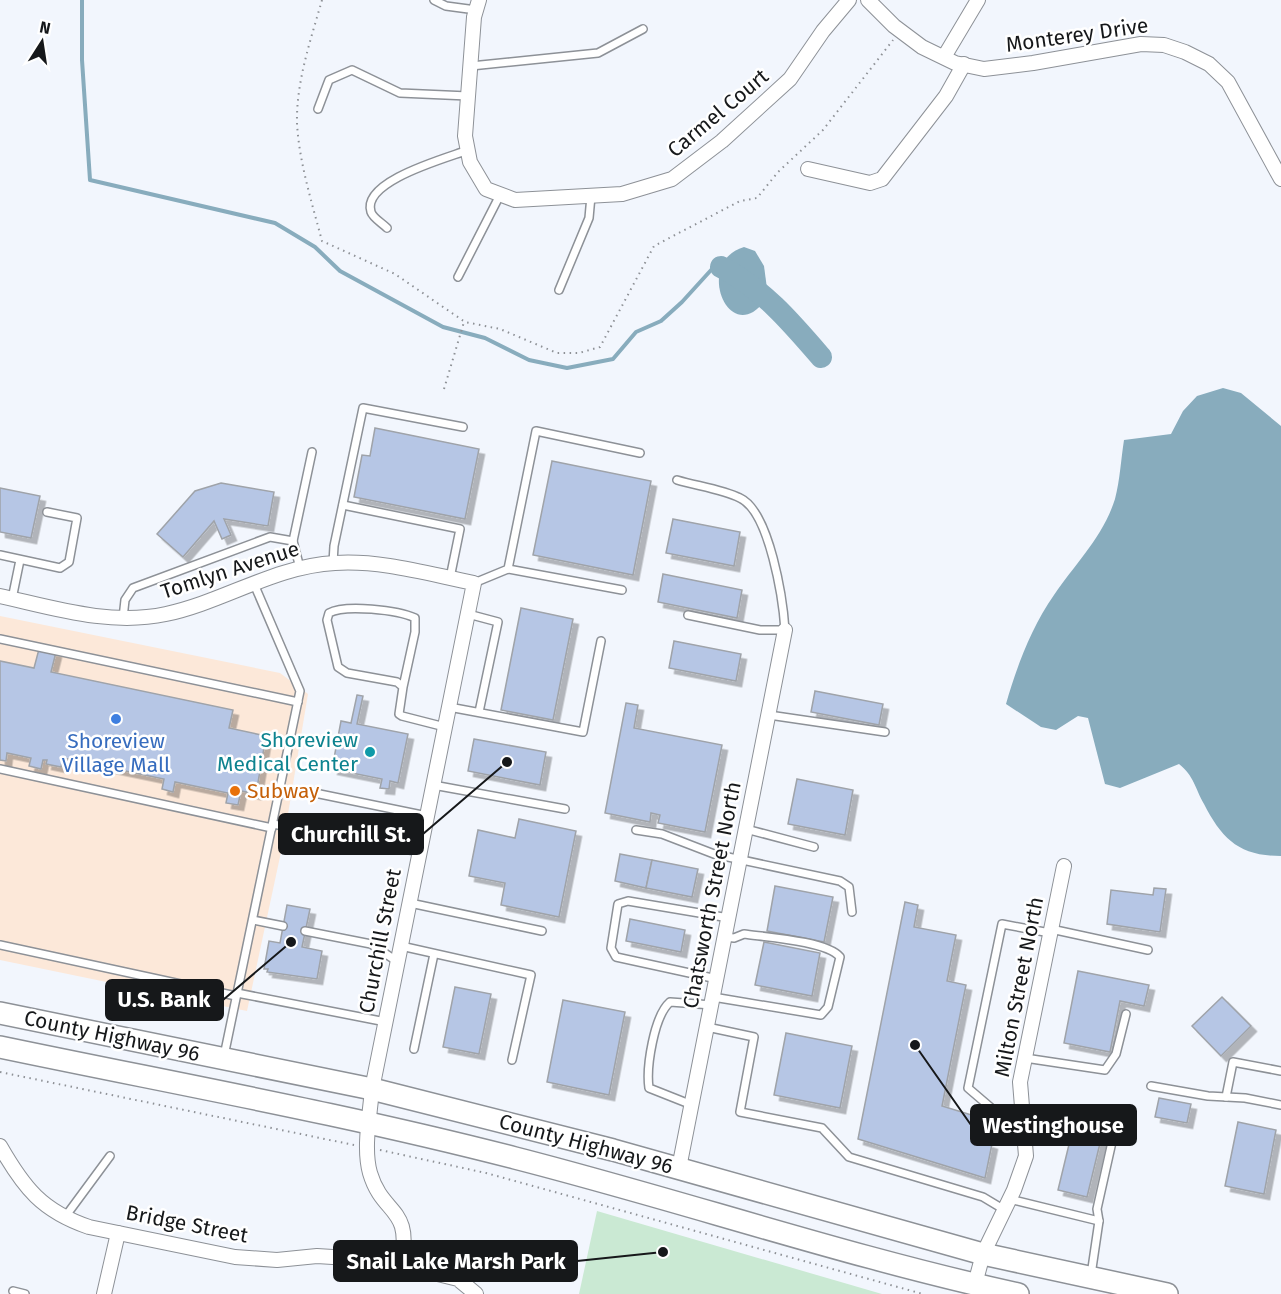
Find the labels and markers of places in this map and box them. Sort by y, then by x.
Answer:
marker: Shoreview Village Mall [109,712,123,726]
place label: Shoreview Medical Center [217,727,358,777]
place label: Shoreview Village Mall [62,728,170,778]
marker: Shoreview Medical Center [363,745,377,759]
place label: Subway [247,778,320,804]
marker: Subway [228,784,242,798]
callout: Churchill St. [279,814,423,854]
callout: U.S. Bank [106,980,223,1020]
callout: Westinghouse [971,1105,1136,1145]
callout: Snail Lake Marsh Park [334,1241,577,1281]

